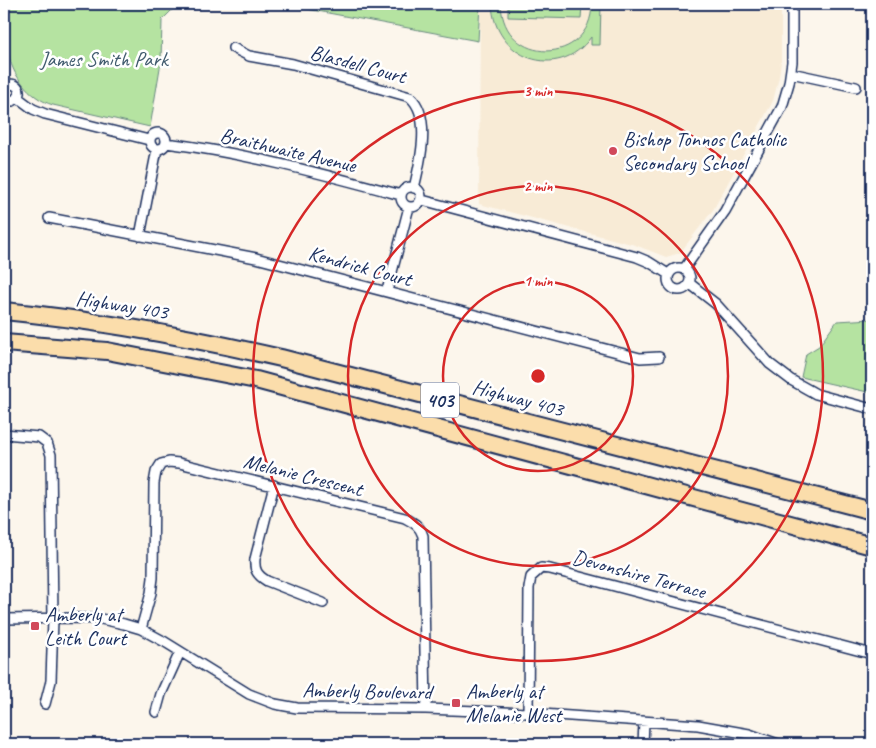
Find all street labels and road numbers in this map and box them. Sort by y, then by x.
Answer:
street label: Blasdell Court [307,39,411,90]
street label: Braithwaite Avenue [218,122,359,178]
street label: Kendrick Court [306,240,416,293]
street label: Highway 403 [74,285,171,325]
street label: Highway 403 [470,373,568,423]
road number: 403 [421,382,459,418]
street label: Melanie Crescent [241,448,367,503]
street label: Devonshire Terrace [570,544,710,605]
street label: Amberly Boulevard [302,677,435,705]

